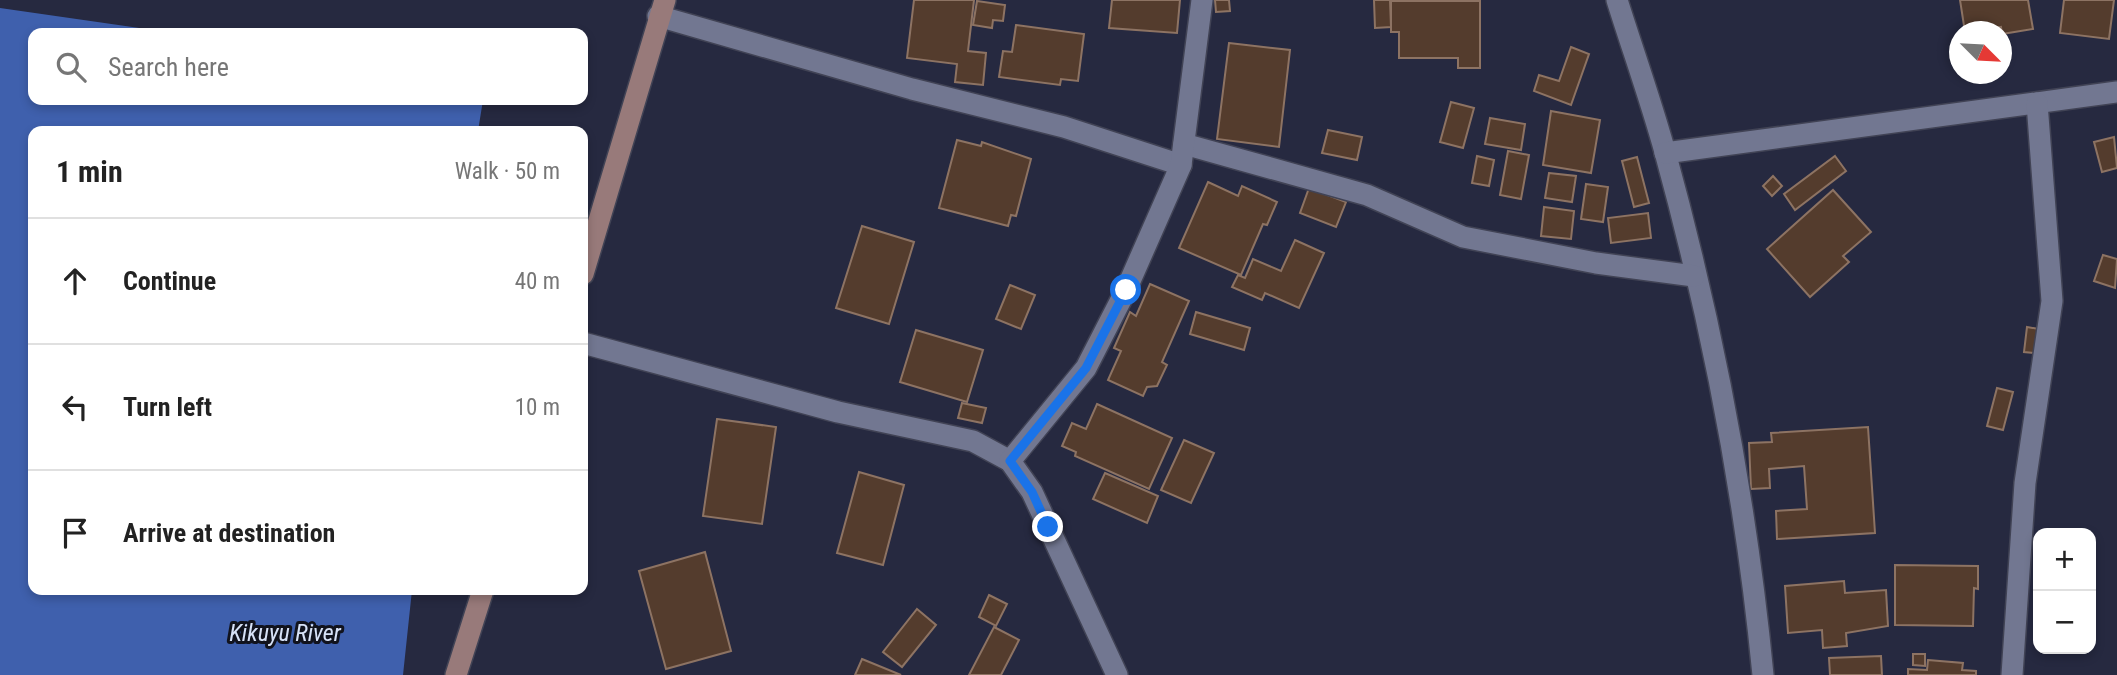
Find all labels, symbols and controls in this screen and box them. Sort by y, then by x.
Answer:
north arrow [1949,21,2012,84]
search box [28,28,588,105]
icon: search [52,48,90,86]
text: Search here [108,52,229,82]
text: 1 min [56,154,123,189]
text: Walk · 50 m [455,158,560,185]
icon: ahead [56,262,94,300]
text: Continue [123,266,216,296]
text: 40 m [515,268,560,295]
route start [1110,274,1141,305]
icon: left [56,388,94,426]
text: Turn left [123,392,212,422]
text: 10 m [515,394,560,421]
route end [1032,511,1063,542]
icon: arrive [56,514,94,552]
text: Arrive at destination [123,518,335,548]
map controls [2033,528,2096,654]
button: + [2033,528,2096,591]
button: − [2033,591,2096,654]
water label: Kikuyu River [229,619,342,647]

